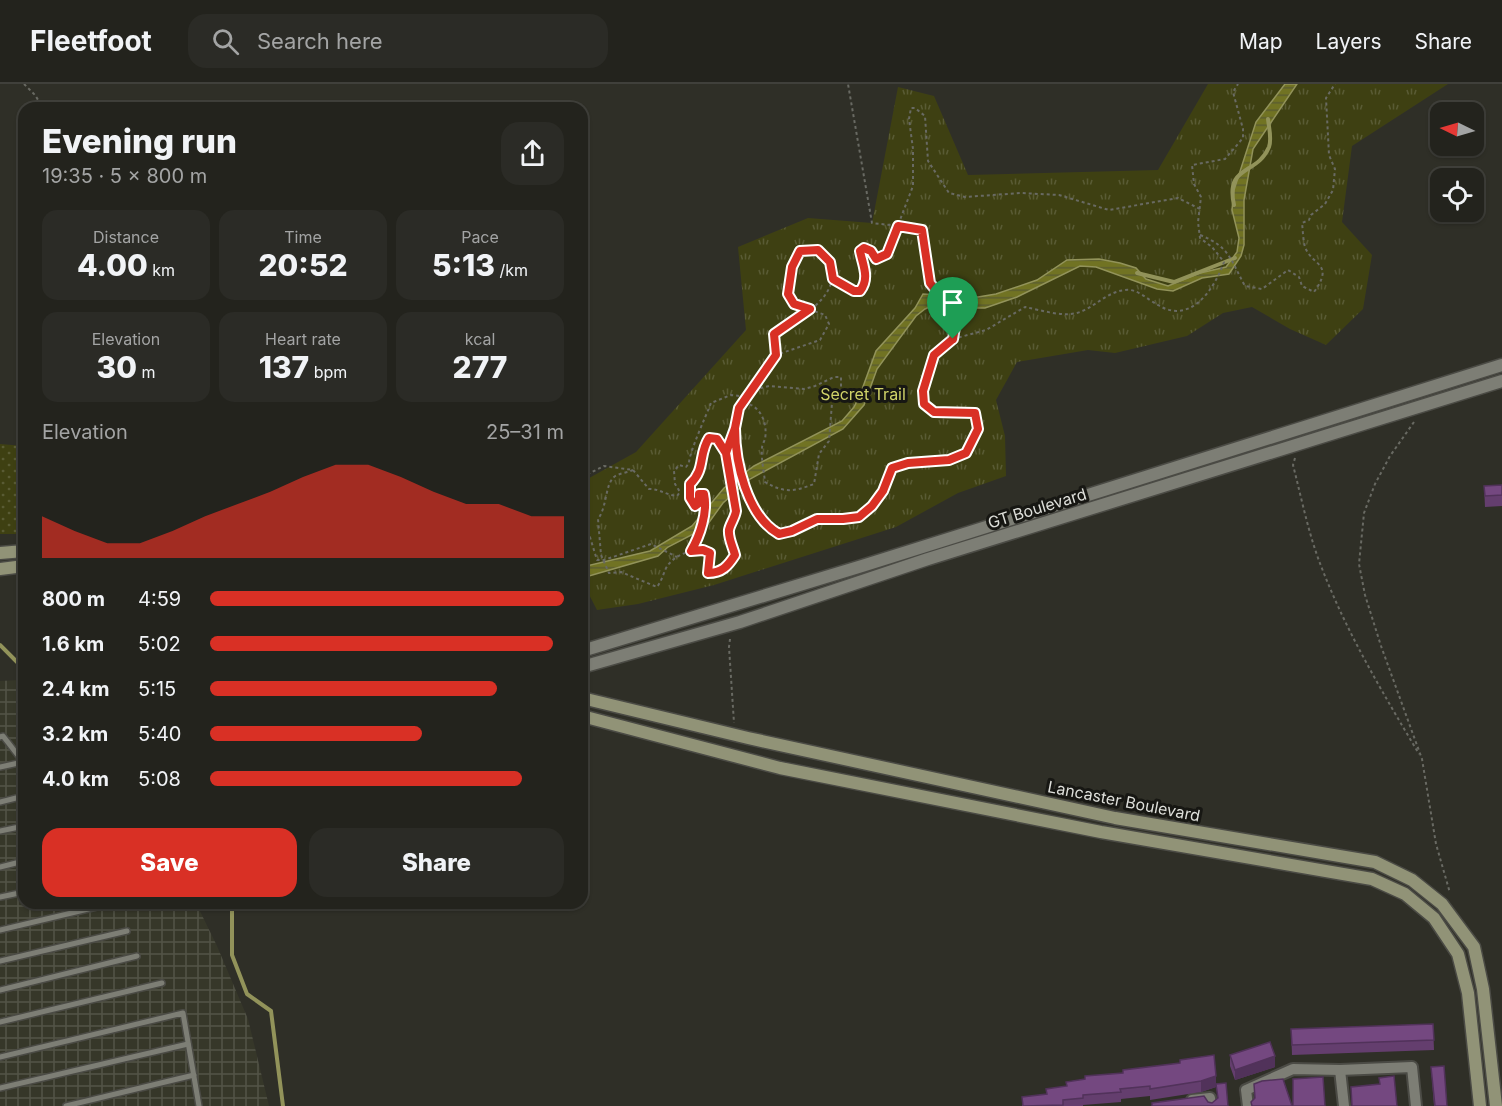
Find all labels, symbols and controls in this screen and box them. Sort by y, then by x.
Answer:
search box [188,14,608,68]
text: Fleetfoot [30,24,152,58]
icon: search [209,25,242,58]
text: Search here [257,28,383,54]
text: Map [1239,29,1283,54]
text: Layers [1316,29,1382,54]
text: Share [1415,29,1472,54]
north arrow [1430,102,1484,156]
map controls [1430,102,1484,222]
text: Evening run [42,121,237,161]
button: share [501,122,564,185]
text: 19:35 · 5 × 800 m [42,164,207,188]
button: locate [1430,168,1484,222]
text: Distance [93,227,159,247]
text: Time [284,227,322,247]
text: Pace [461,227,499,247]
text: 4.00 [77,247,148,283]
text: 20:52 [258,247,348,283]
text: 5:13 [432,247,495,283]
text: km [148,260,175,280]
text: /km [495,260,528,280]
pin [927,277,978,339]
icon: arrive [936,286,969,319]
text: Elevation [92,329,160,349]
text: Heart rate [265,329,341,349]
text: kcal [465,329,495,349]
text: 30 [97,349,137,385]
text: 137 [259,349,309,385]
text: 277 [453,349,508,385]
text: m [137,362,155,382]
text: bpm [309,362,347,382]
park label: Secret Trail [820,384,906,404]
text: Elevation [42,420,128,444]
text: 25–31 m [486,420,564,444]
street label: GT Boulevard [985,484,1089,532]
text: 800 m [42,587,105,611]
text: 4:59 [138,587,181,611]
text: 1.6 km [42,632,104,656]
text: 5:02 [138,632,181,656]
text: 2.4 km [42,677,109,701]
text: 5:15 [138,677,176,701]
text: 3.2 km [42,722,108,746]
text: 5:40 [138,722,181,746]
text: 4.0 km [42,767,109,791]
text: 5:08 [138,767,181,791]
street label: Lancaster Boulevard [1046,776,1202,826]
button: Save [42,828,297,897]
button: Share [309,828,564,897]

